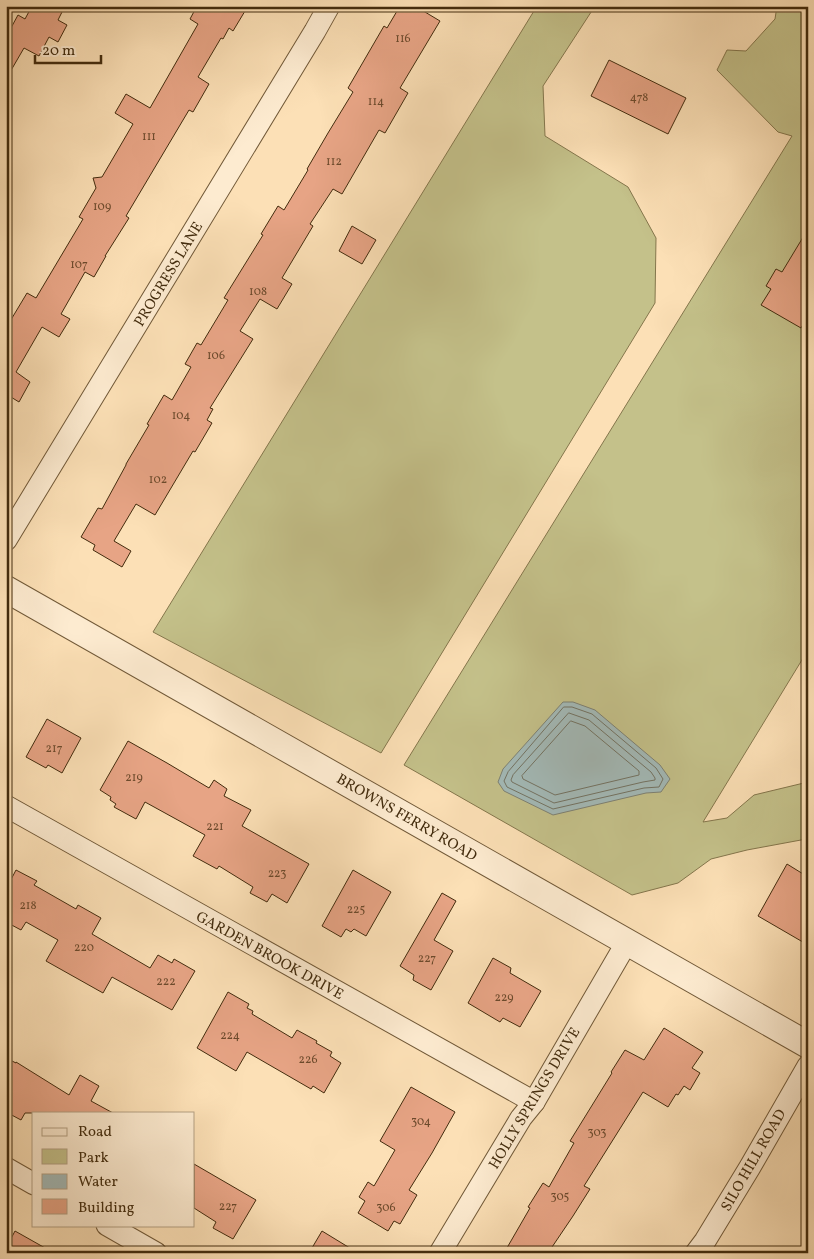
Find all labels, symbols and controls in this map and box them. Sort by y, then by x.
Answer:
house number: 116 [395,31,411,47]
scale bar [35,32,101,64]
text: 20 m [42,41,75,62]
house number: 478 [630,90,648,106]
house number: 114 [368,94,384,110]
house number: 111 [142,129,156,145]
house number: 112 [326,154,342,170]
house number: 109 [93,199,111,215]
street label: PROGRESS LANE [130,218,209,331]
house number: 107 [70,257,88,273]
house number: 108 [249,284,267,300]
house number: 106 [207,348,225,364]
house number: 104 [172,408,190,424]
house number: 102 [149,472,167,488]
house number: 217 [46,741,63,757]
street label: BROWNS FERRY ROAD [332,769,481,867]
house number: 219 [125,770,143,786]
house number: 221 [206,819,224,835]
house number: 223 [268,866,286,882]
house number: 218 [19,898,37,914]
house number: 225 [347,902,366,918]
street label: GARDEN BROOK DRIVE [192,907,347,1006]
house number: 220 [74,940,94,956]
house number: 227 [418,951,436,967]
house number: 222 [156,974,176,990]
house number: 229 [495,990,514,1006]
street label: HOLLY SPRINGS DRIVE [485,1024,586,1174]
house number: 224 [220,1028,240,1044]
house number: 226 [299,1052,317,1068]
street label: SILO HILL ROAD [717,1106,792,1216]
legend [32,1112,195,1226]
house number: 304 [411,1114,431,1130]
text: Road [78,1122,112,1143]
house number: 303 [588,1125,606,1141]
text: Park [78,1148,109,1169]
text: Water [78,1172,118,1193]
house number: 305 [551,1189,570,1205]
text: Building [78,1198,135,1219]
house number: 227 [219,1199,237,1215]
house number: 306 [376,1200,396,1216]

